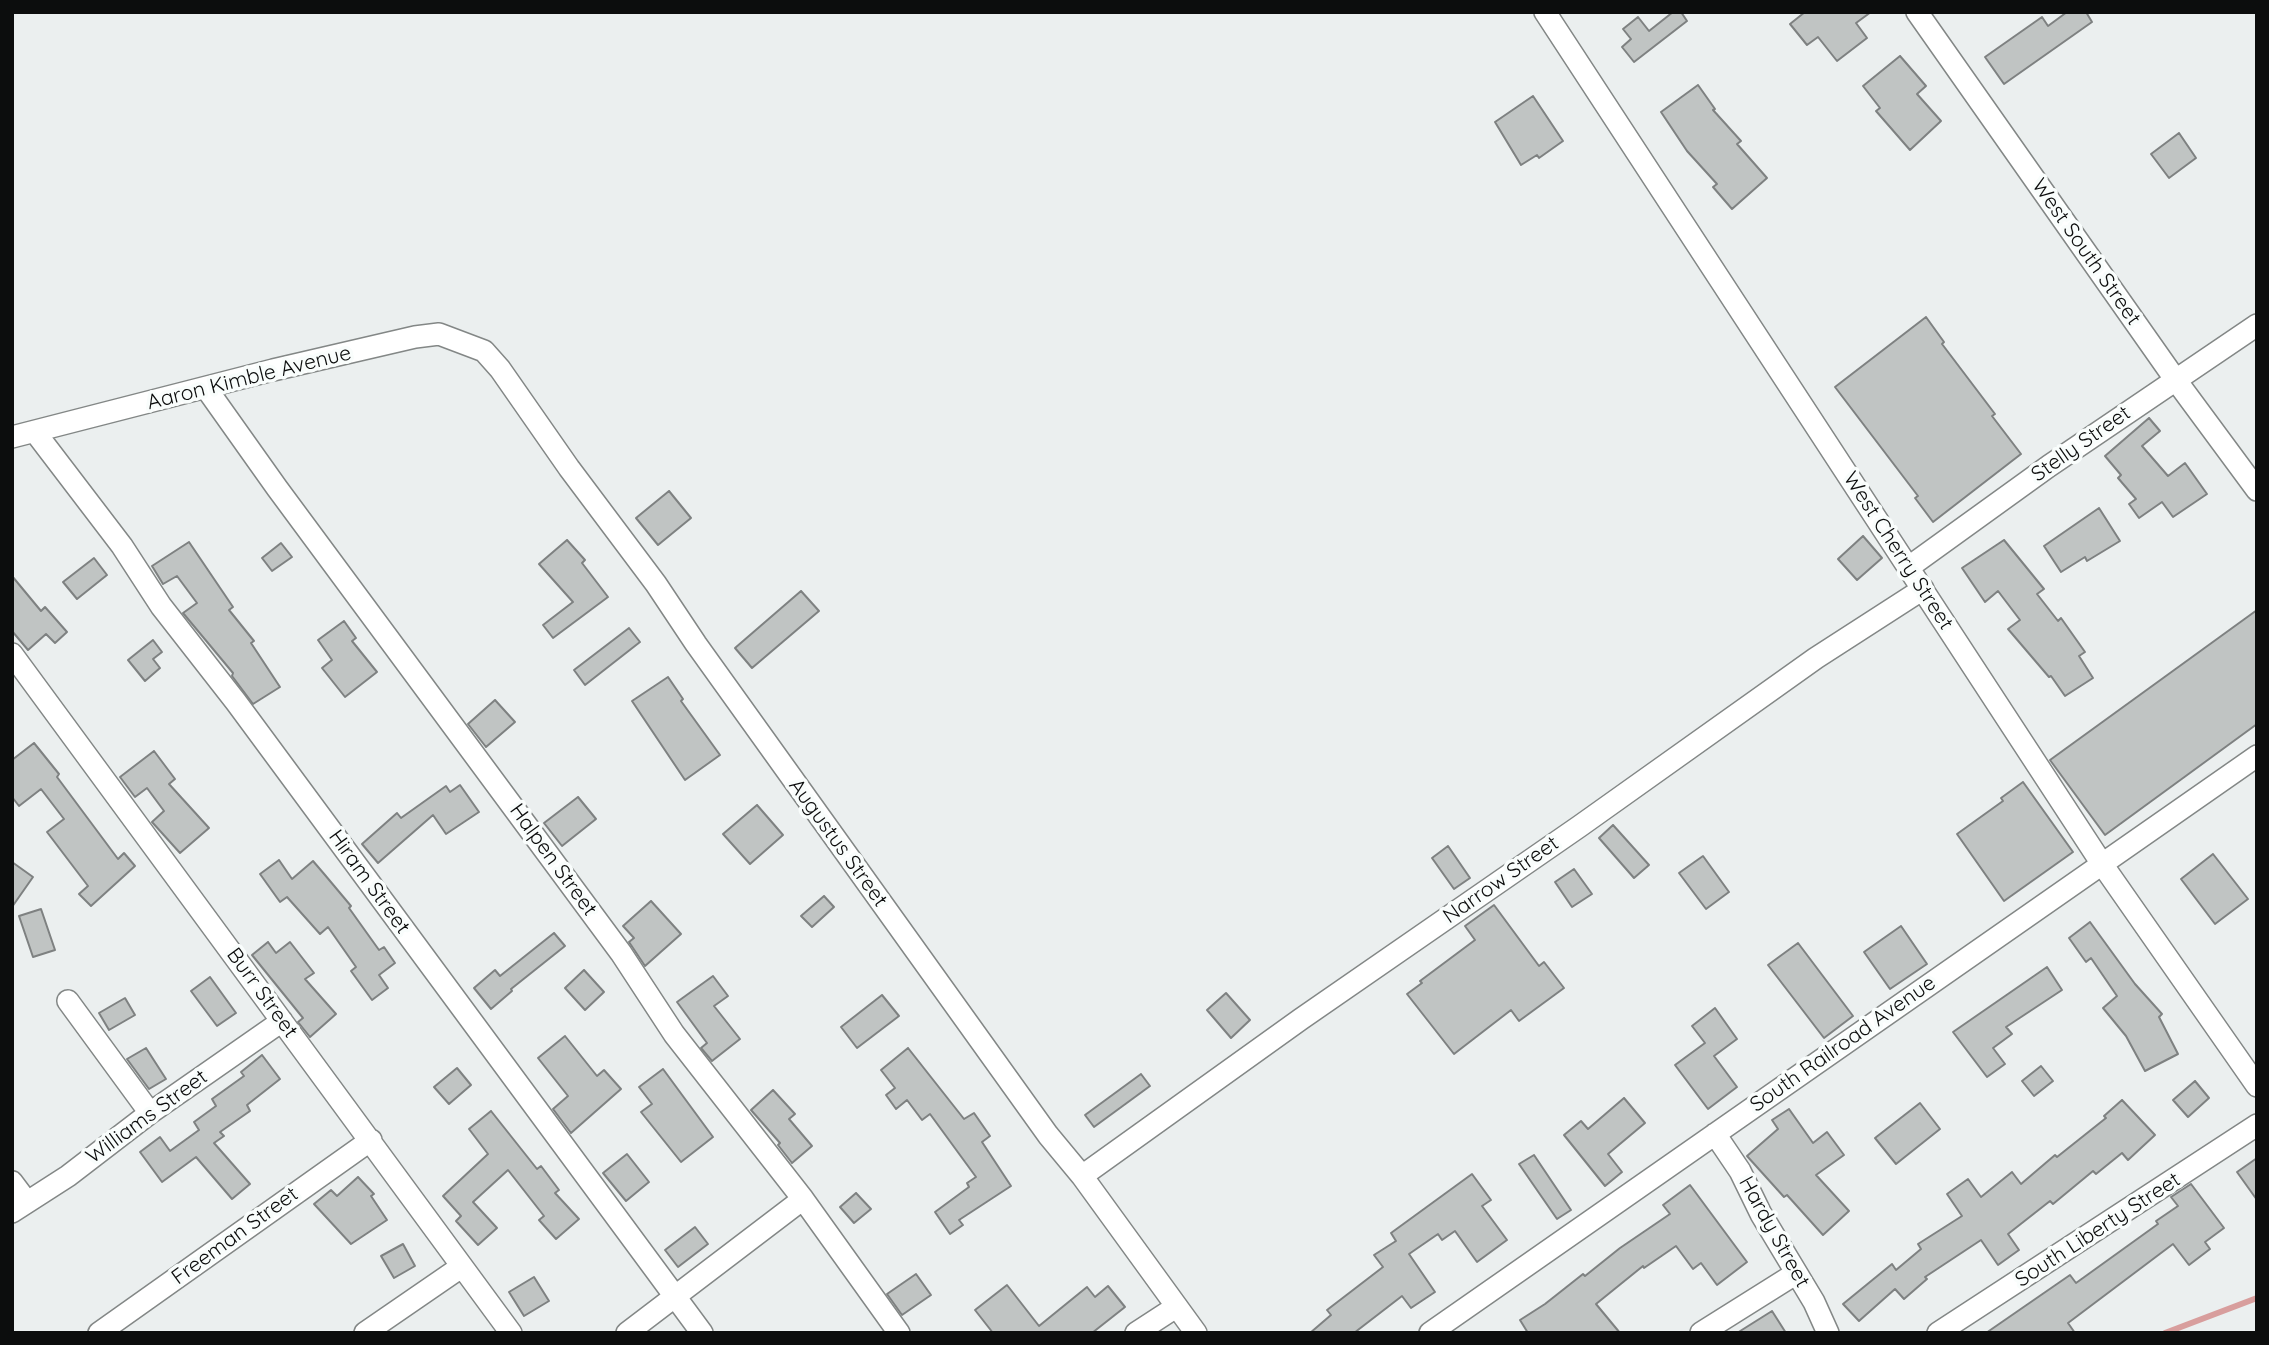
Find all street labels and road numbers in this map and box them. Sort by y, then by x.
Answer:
street label: West South Street [2026,174,2146,330]
street label: Aaron Kimble Avenue [144,340,354,416]
street label: Stelly Street [2027,401,2135,487]
street label: West Cherry Street [1838,467,1958,635]
street label: Augustus Street [783,774,893,912]
street label: Halpen Street [504,799,602,921]
street label: Hiram Street [323,825,415,939]
street label: Narrow Street [1438,831,1564,929]
street label: Burr Street [221,943,303,1043]
street label: South Railroad Avenue [1745,970,1941,1118]
street label: Williams Street [81,1065,213,1169]
street label: South Liberty Street [2011,1167,2185,1293]
street label: Hardy Street [1733,1172,1815,1292]
street label: Freeman Street [167,1182,303,1290]

